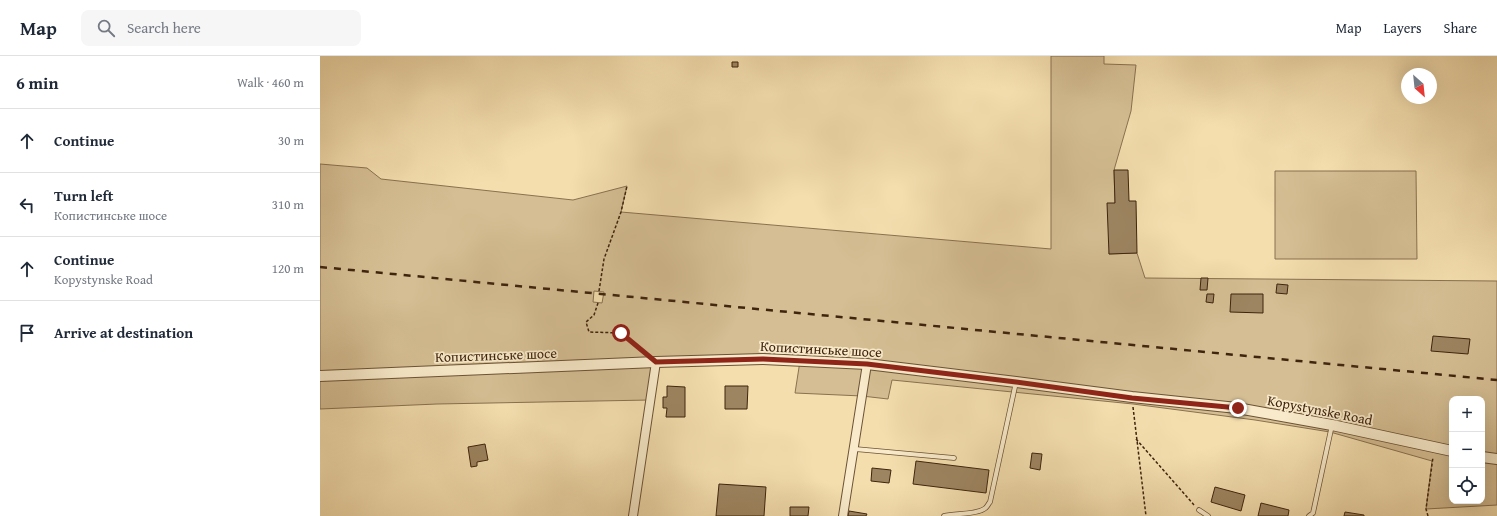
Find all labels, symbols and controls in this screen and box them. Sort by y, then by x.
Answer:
search box [81,10,361,46]
text: Map [20,14,57,42]
icon: search [95,17,117,39]
text: Search here [127,17,201,38]
text: Map [1336,18,1362,38]
text: Layers [1384,18,1422,38]
text: Share [1444,18,1477,38]
north arrow [1401,68,1437,104]
text: 6 min [16,70,58,95]
text: Walk · 460 m [237,73,304,92]
icon: ahead [16,130,38,152]
text: Continue [54,130,115,151]
text: 30 m [278,131,304,150]
text: Turn left [54,185,113,206]
icon: left [16,194,38,216]
text: 310 m [272,195,304,214]
text: Копистинське шосе [54,206,167,225]
text: Continue [54,249,115,270]
icon: ahead [16,258,38,280]
text: 120 m [272,259,304,278]
text: Kopystynske Road [54,270,153,289]
icon: arrive [16,322,38,344]
text: Arrive at destination [54,322,193,343]
route start [612,324,630,342]
street label: Копистинське шосе [760,336,883,362]
street label: Копистинське шосе [435,343,558,367]
street label: Kopystynske Road [1266,390,1375,430]
map controls [1449,396,1485,504]
button: + [1449,396,1485,432]
route end [1229,399,1247,417]
button: − [1449,432,1485,468]
button: locate [1449,468,1485,504]

